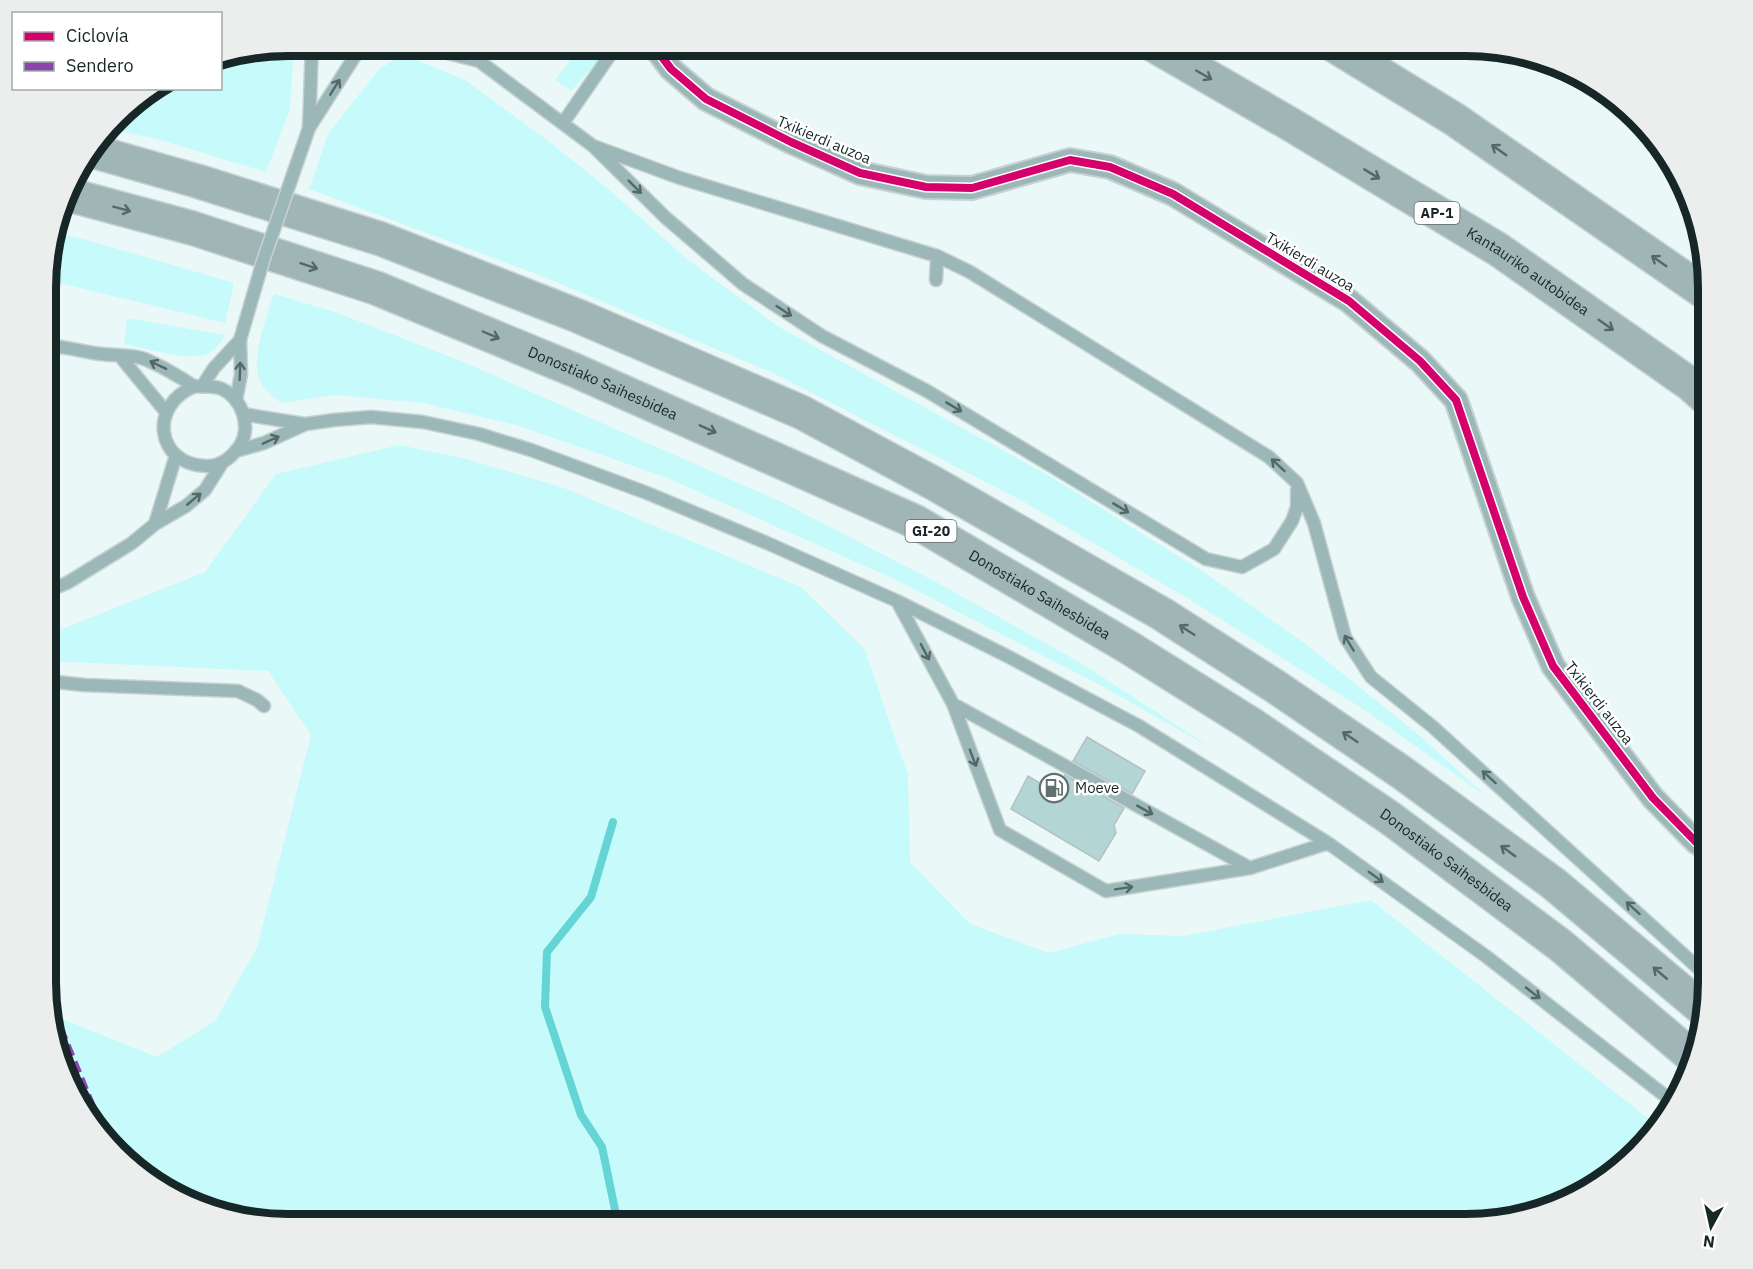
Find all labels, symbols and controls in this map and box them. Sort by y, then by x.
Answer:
legend [12,12,222,90]
text: Ciclovía [66,24,129,47]
text: Sendero [66,54,133,77]
one-way arrow [1195,69,1212,81]
one-way arrow [329,78,342,95]
street label: Txikierdi auzoa [774,111,874,168]
one-way arrow [1491,144,1508,156]
one-way arrow [1363,168,1380,180]
one-way arrow [627,180,642,195]
road number: AP-1 [1414,202,1460,224]
one-way arrow [113,204,132,215]
street label: Kantauriko autobidea [1463,223,1593,319]
street label: Txikierdi auzoa [1262,228,1358,296]
one-way arrow [1652,255,1668,267]
one-way arrow [299,261,318,272]
one-way arrow [776,305,792,317]
one-way arrow [1597,319,1614,331]
one-way arrow [481,330,499,342]
street label: Donostiako Saihesbidea [525,342,681,424]
one-way arrow [150,359,168,371]
one-way arrow [234,361,245,381]
one-way arrow [945,402,962,414]
one-way arrow [699,424,717,435]
one-way arrow [262,433,280,445]
one-way arrow [1271,458,1286,472]
one-way arrow [186,492,201,506]
one-way arrow [1112,503,1129,515]
road number: GI-20 [906,520,956,542]
street label: Donostiako Saihesbidea [965,545,1114,644]
one-way arrow [1179,624,1196,636]
one-way arrow [1343,635,1355,652]
one-way arrow [919,643,931,660]
street label: Txikierdi auzoa [1561,657,1638,748]
one-way arrow [1342,731,1358,743]
one-way arrow [969,749,980,767]
one-way arrow [1481,770,1496,784]
fuel station icon: Moeve [1038,772,1070,804]
place label: Moeve [1075,778,1119,797]
street label: Donostiako Saihesbidea [1376,804,1517,916]
one-way arrow [1136,805,1154,816]
one-way arrow [1501,844,1517,857]
one-way arrow [1367,871,1383,883]
one-way arrow [1113,882,1133,893]
one-way arrow [1626,901,1641,915]
one-way arrow [1653,966,1668,980]
one-way arrow [1524,986,1540,999]
north arrow [1681,1197,1741,1257]
text: N [1702,1231,1716,1253]

